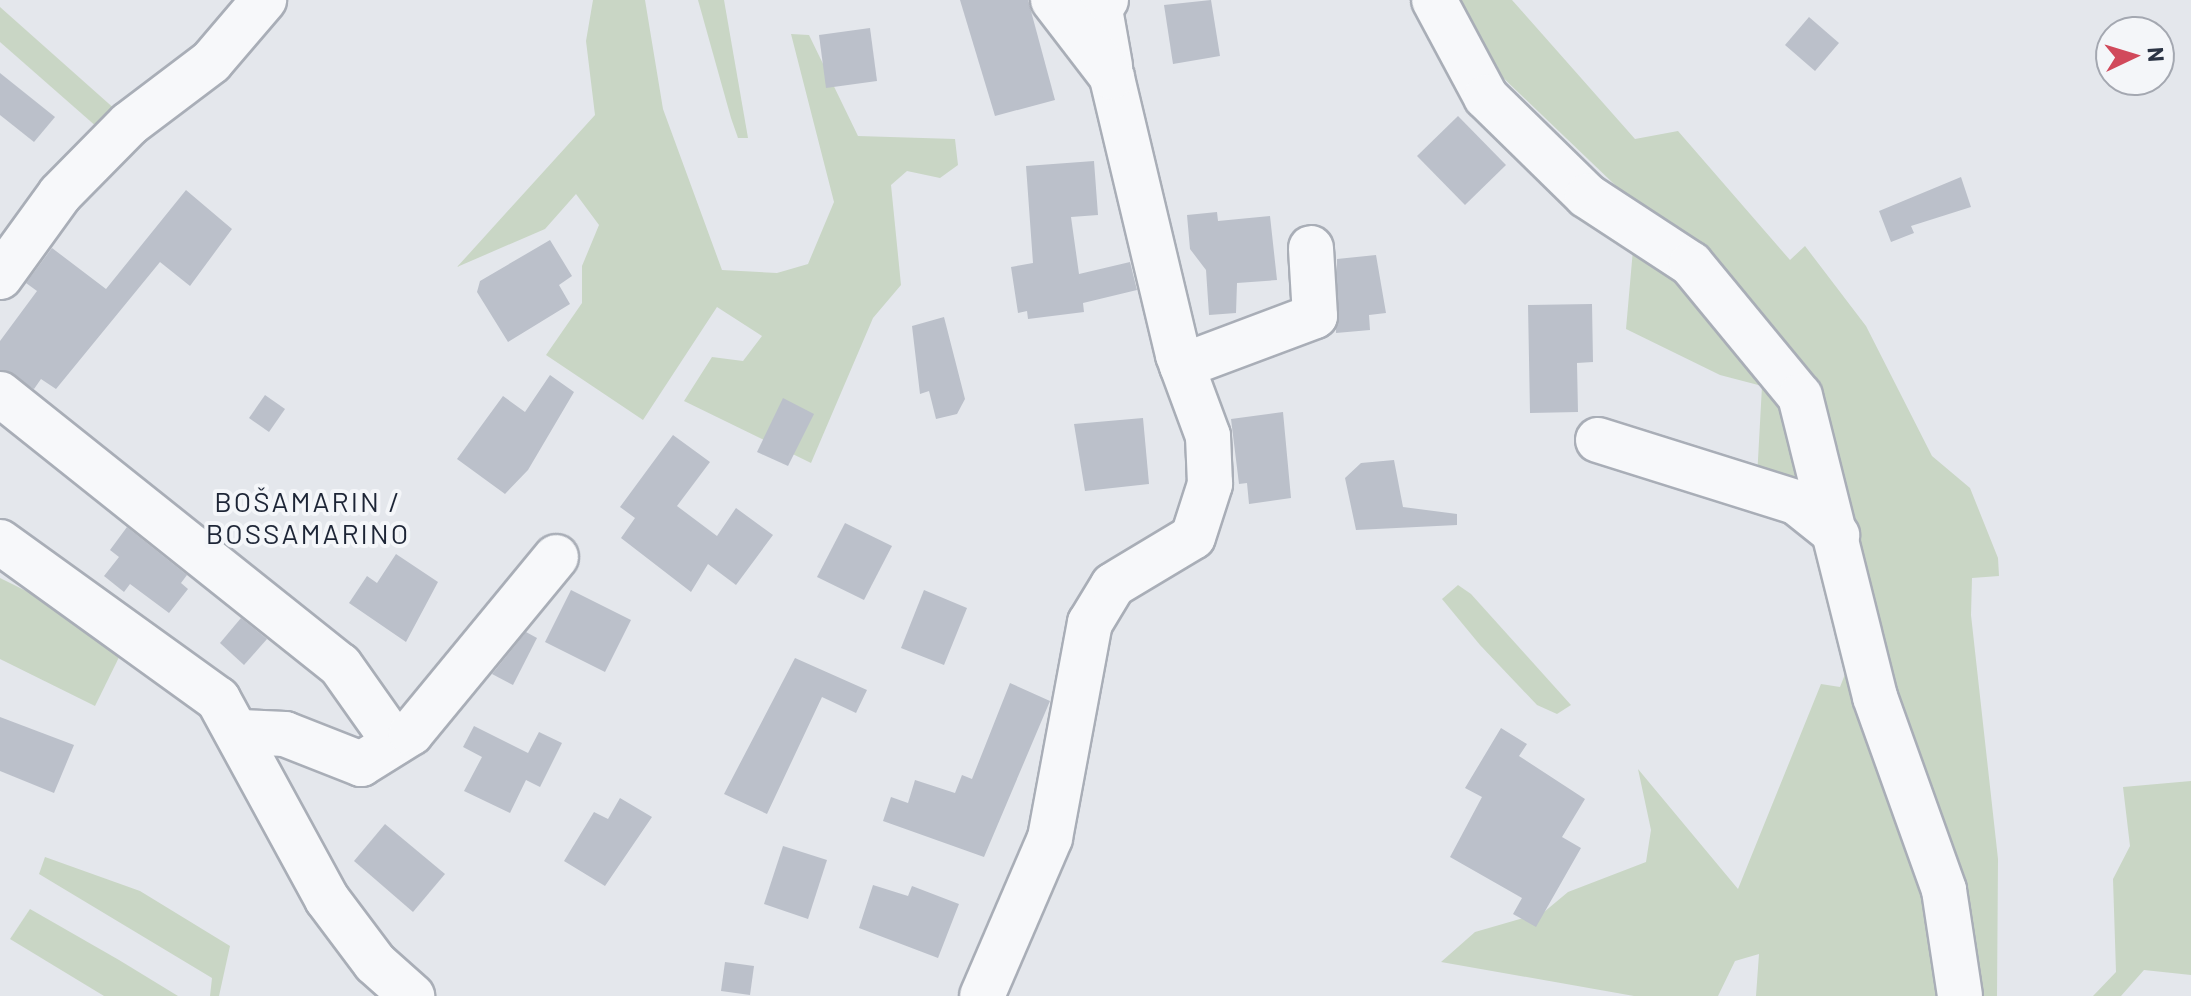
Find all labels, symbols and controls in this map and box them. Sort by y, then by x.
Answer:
north arrow [2095,16,2175,96]
text: N [2143,46,2170,63]
district label: BOŠAMARIN / BOSSAMARINO [206,484,410,550]

